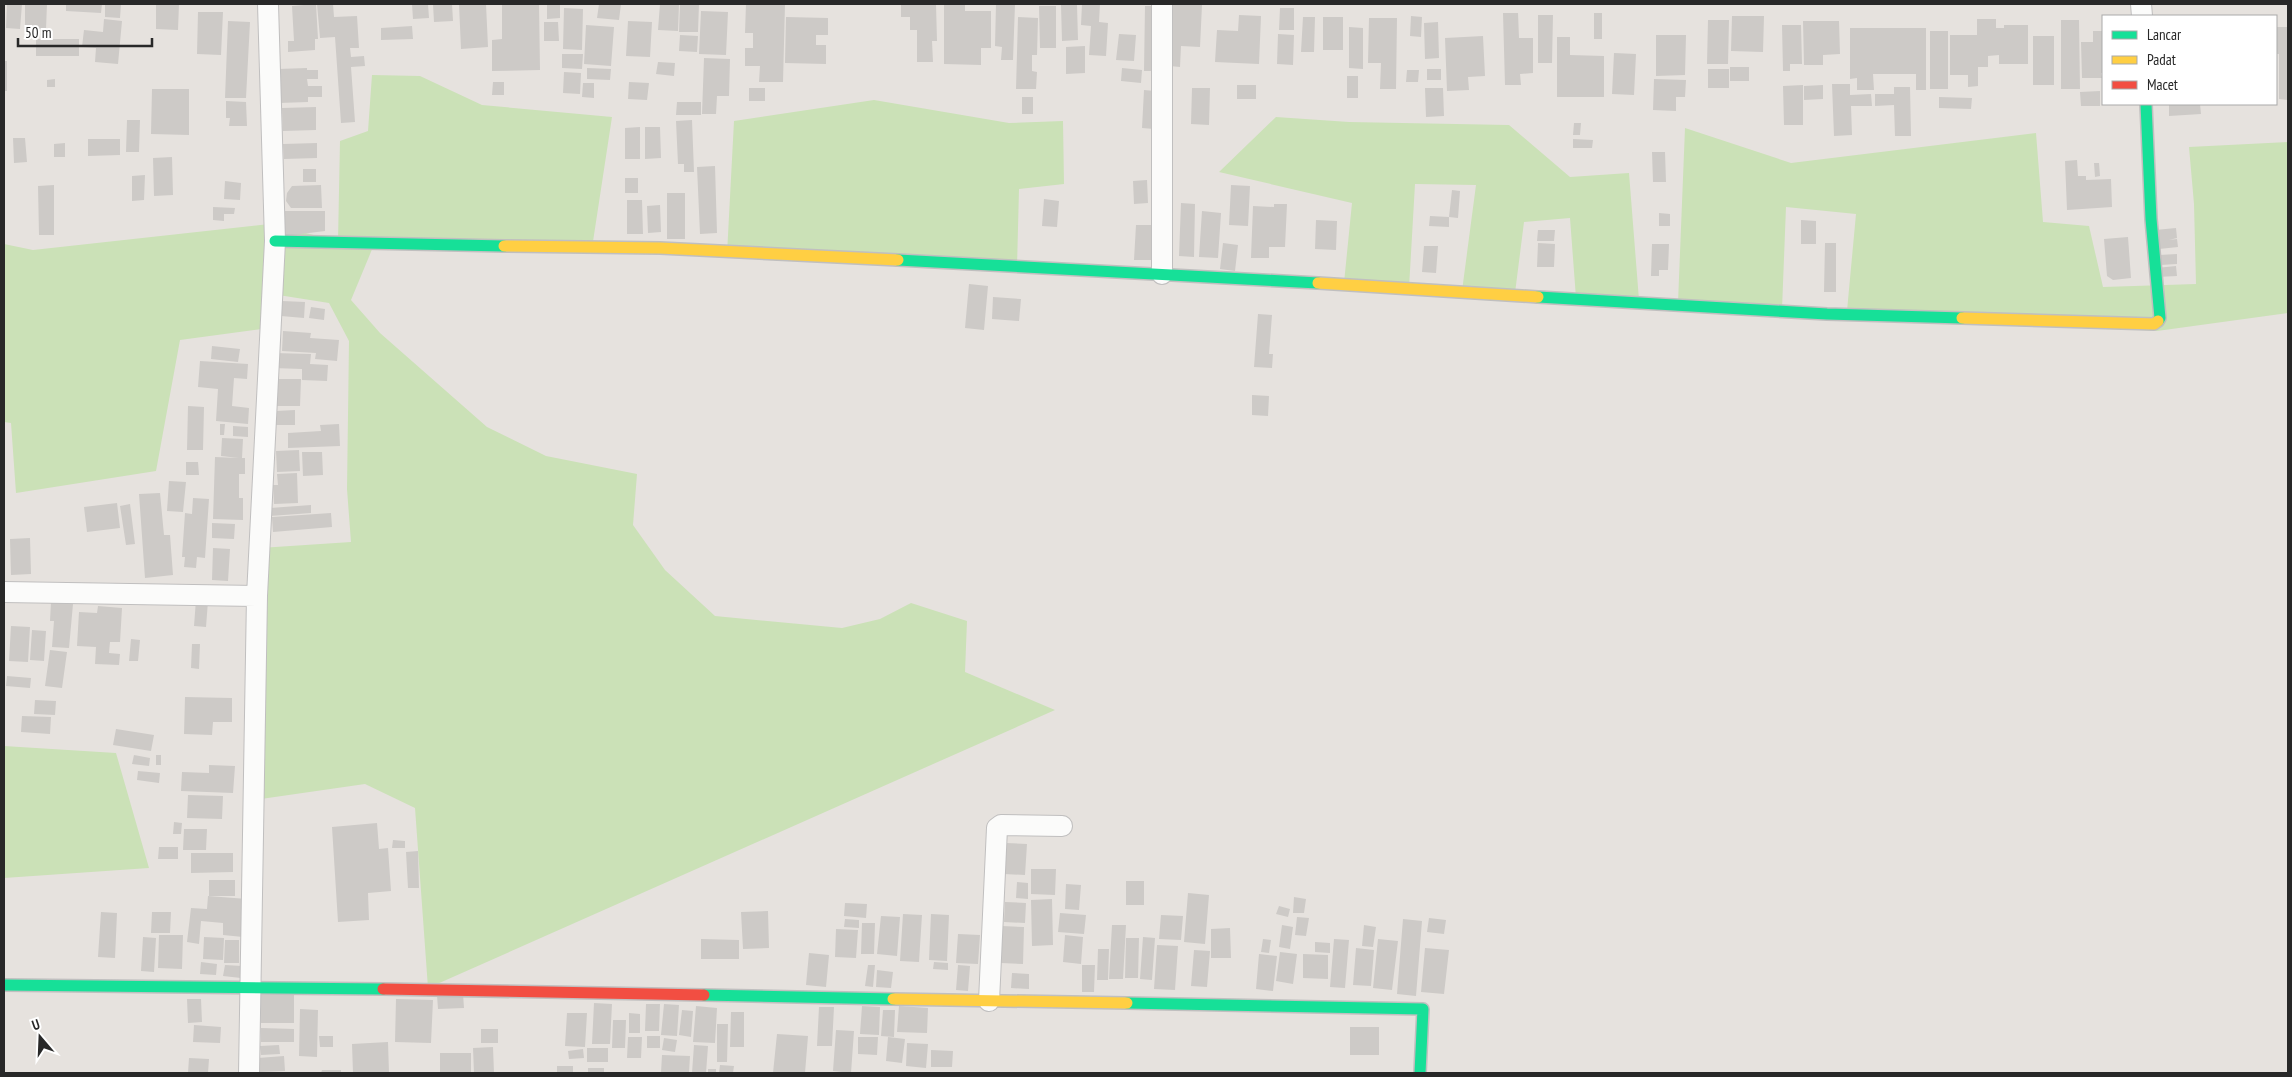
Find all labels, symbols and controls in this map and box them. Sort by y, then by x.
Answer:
scale bar [18,15,151,47]
legend [2102,15,2277,105]
text: 50 m [25,23,51,42]
text: Lancar [2147,25,2182,44]
text: Padat [2147,50,2176,69]
text: Macet [2147,75,2178,94]
north arrow [15,1012,65,1062]
text: U [29,1015,42,1034]

